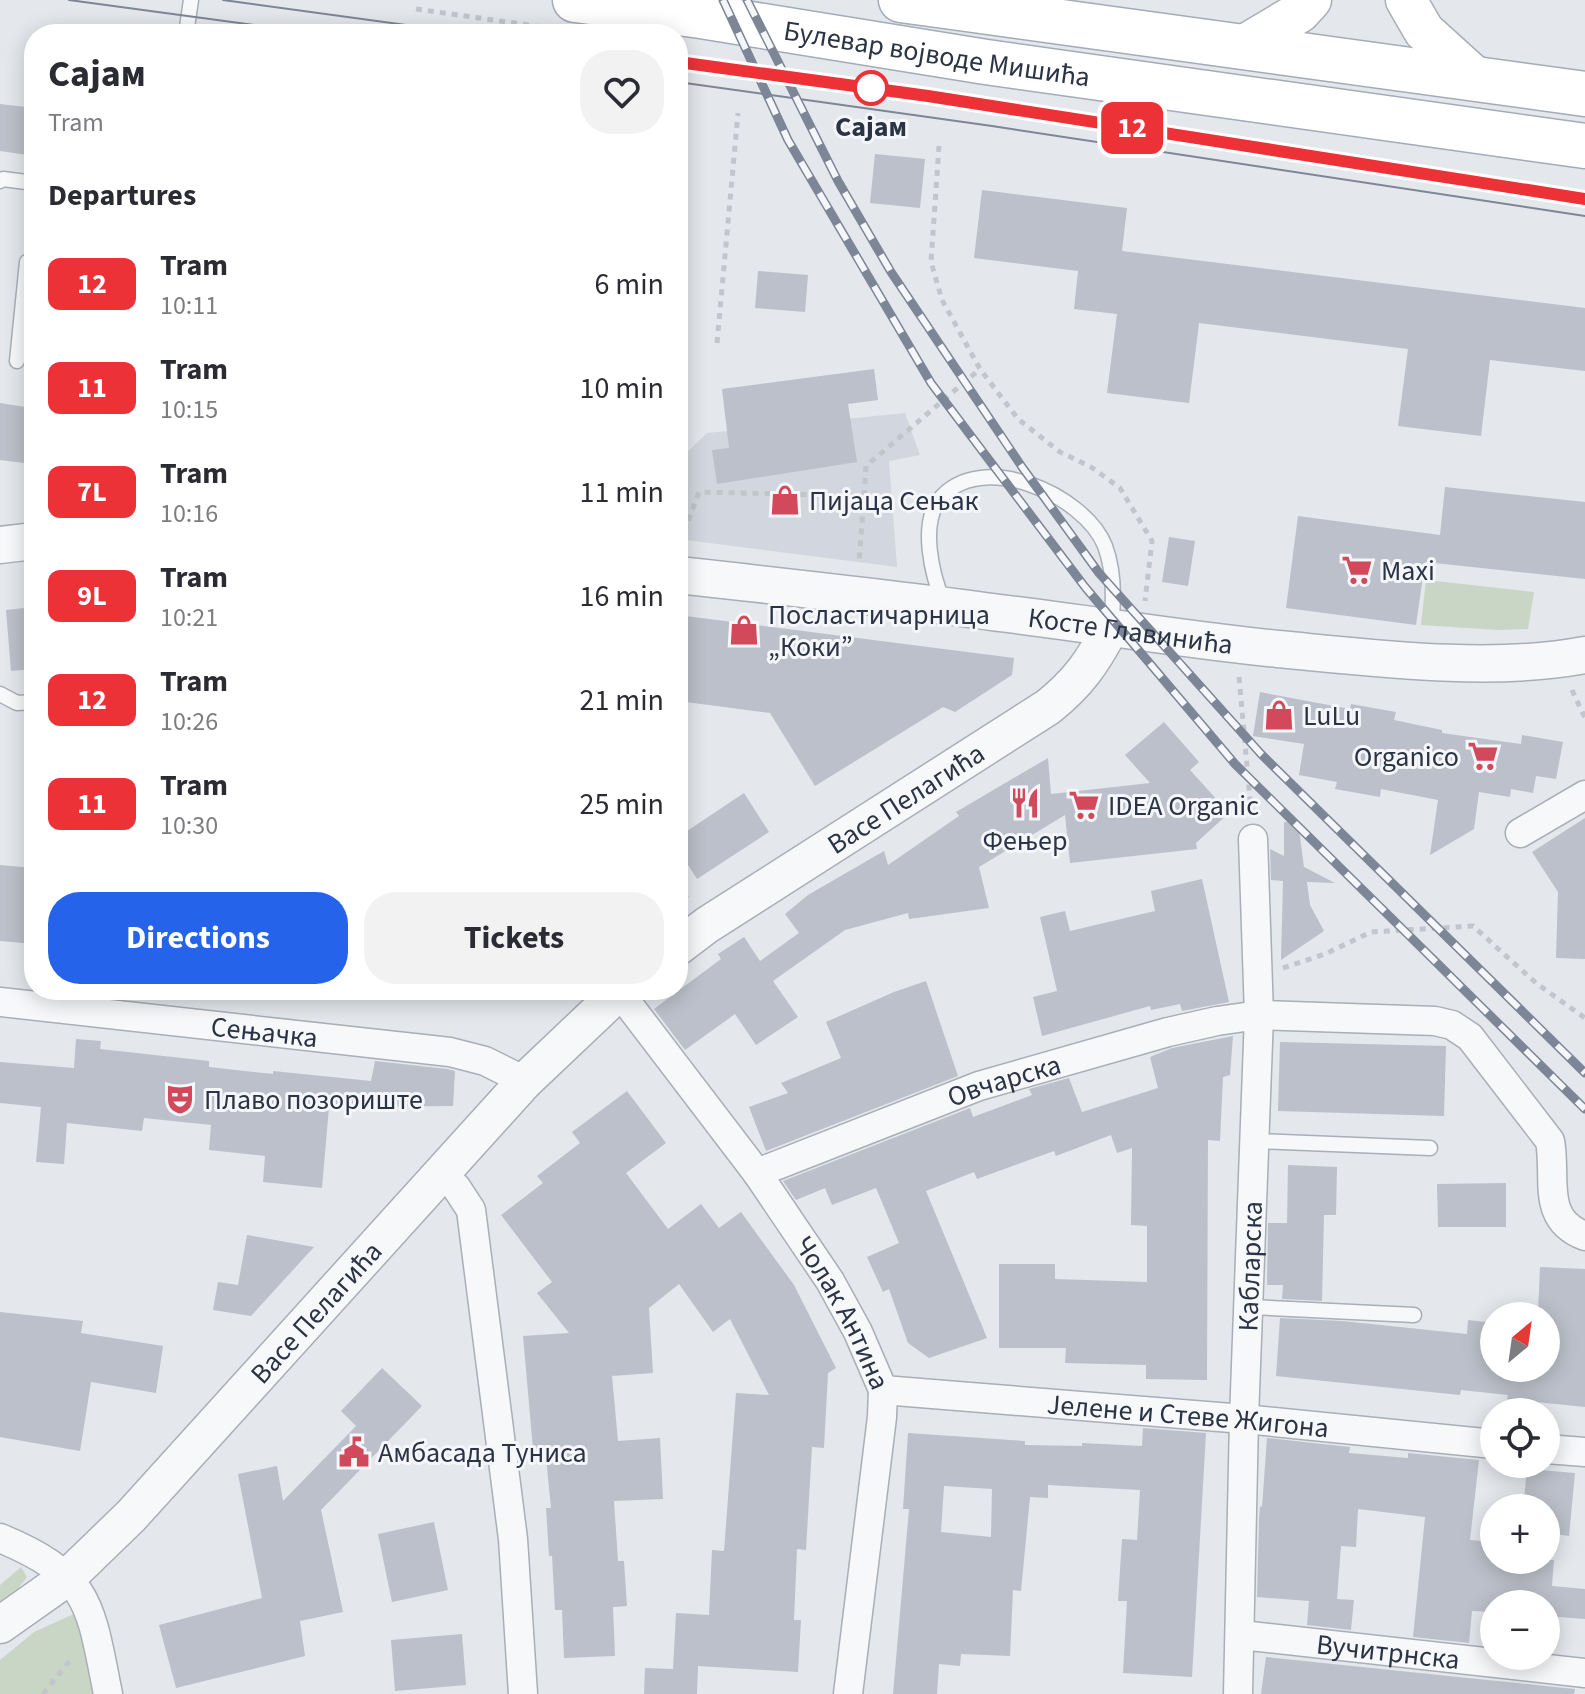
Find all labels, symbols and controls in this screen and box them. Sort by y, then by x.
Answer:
street label: Булевар војводе Мишића [781,11,1093,97]
text: Сајам [48,47,146,101]
button: heart [580,50,664,134]
marker: Сајам [854,71,888,105]
line badge: 12 [1096,102,1168,154]
text: Tram [48,104,104,141]
place label: Сајам [835,107,907,147]
text: 12 [1117,108,1147,148]
text: Departures [48,174,196,217]
text: Tram [160,244,228,287]
text: 6 min [594,263,664,306]
text: 12 [77,264,107,304]
text: 10:11 [160,287,218,324]
text: Tram [160,348,228,391]
text: 10 min [580,367,664,410]
text: 11 [77,368,107,408]
text: 10:15 [160,391,218,428]
text: Tram [160,452,228,495]
text: 11 min [580,471,664,514]
text: 7L [77,472,107,512]
place label: Пијаца Сењак [809,481,979,521]
shop icon: Пијаца Сењак [768,483,802,517]
text: 10:16 [160,495,218,532]
place label: Maxi [1381,551,1435,591]
supermarket icon: Maxi [1340,553,1374,587]
text: Tram [160,556,228,599]
text: 16 min [580,575,664,618]
text: 9L [77,576,107,616]
place label: Посластичарница „Коки” [768,595,990,667]
street label: Косте Главинића [1026,598,1235,665]
text: 10:21 [160,599,218,636]
shop icon: Посластичарница „Коки” [727,613,761,647]
text: Tram [160,660,228,703]
text: 21 min [580,679,664,722]
text: 12 [77,680,107,720]
place label: LuLu [1303,696,1360,736]
shop icon: LuLu [1262,698,1296,732]
text: 10:26 [160,703,218,740]
street label: Васе Пелагића [820,734,993,864]
place label: Organico [1354,737,1459,777]
supermarket icon: Organico [1466,739,1500,773]
text: Tram [160,764,228,807]
text: 25 min [580,783,664,826]
text: 11 [77,784,107,824]
restaurant icon: Фењер [1008,786,1042,820]
place label: IDEA Organic [1108,786,1259,826]
supermarket icon: IDEA Organic [1067,788,1101,822]
text: 10:30 [160,807,218,844]
place label: Фењер [982,821,1068,861]
button: Directions [48,892,348,984]
button: Tickets [364,892,664,984]
street label: Сењачка [209,1007,320,1058]
street label: Овчарска [941,1045,1066,1118]
place label: Плаво позориште [204,1080,423,1120]
theatre icon: Плаво позориште [163,1082,197,1116]
street label: Кабларска [1228,1200,1273,1332]
street label: Чолак Антина [784,1228,900,1396]
street label: Васе Пелагића [241,1233,392,1393]
north arrow [1480,1302,1560,1382]
map controls [1480,1302,1560,1670]
street label: Јелене и Стеве Жигона [1045,1384,1331,1448]
button: locate [1480,1398,1560,1478]
place label: Амбасада Туниса [378,1433,587,1473]
public building icon: Амбасада Туниса [337,1435,371,1469]
button: + [1480,1494,1560,1574]
button: − [1480,1590,1560,1670]
street label: Вучитрнска [1314,1624,1462,1680]

